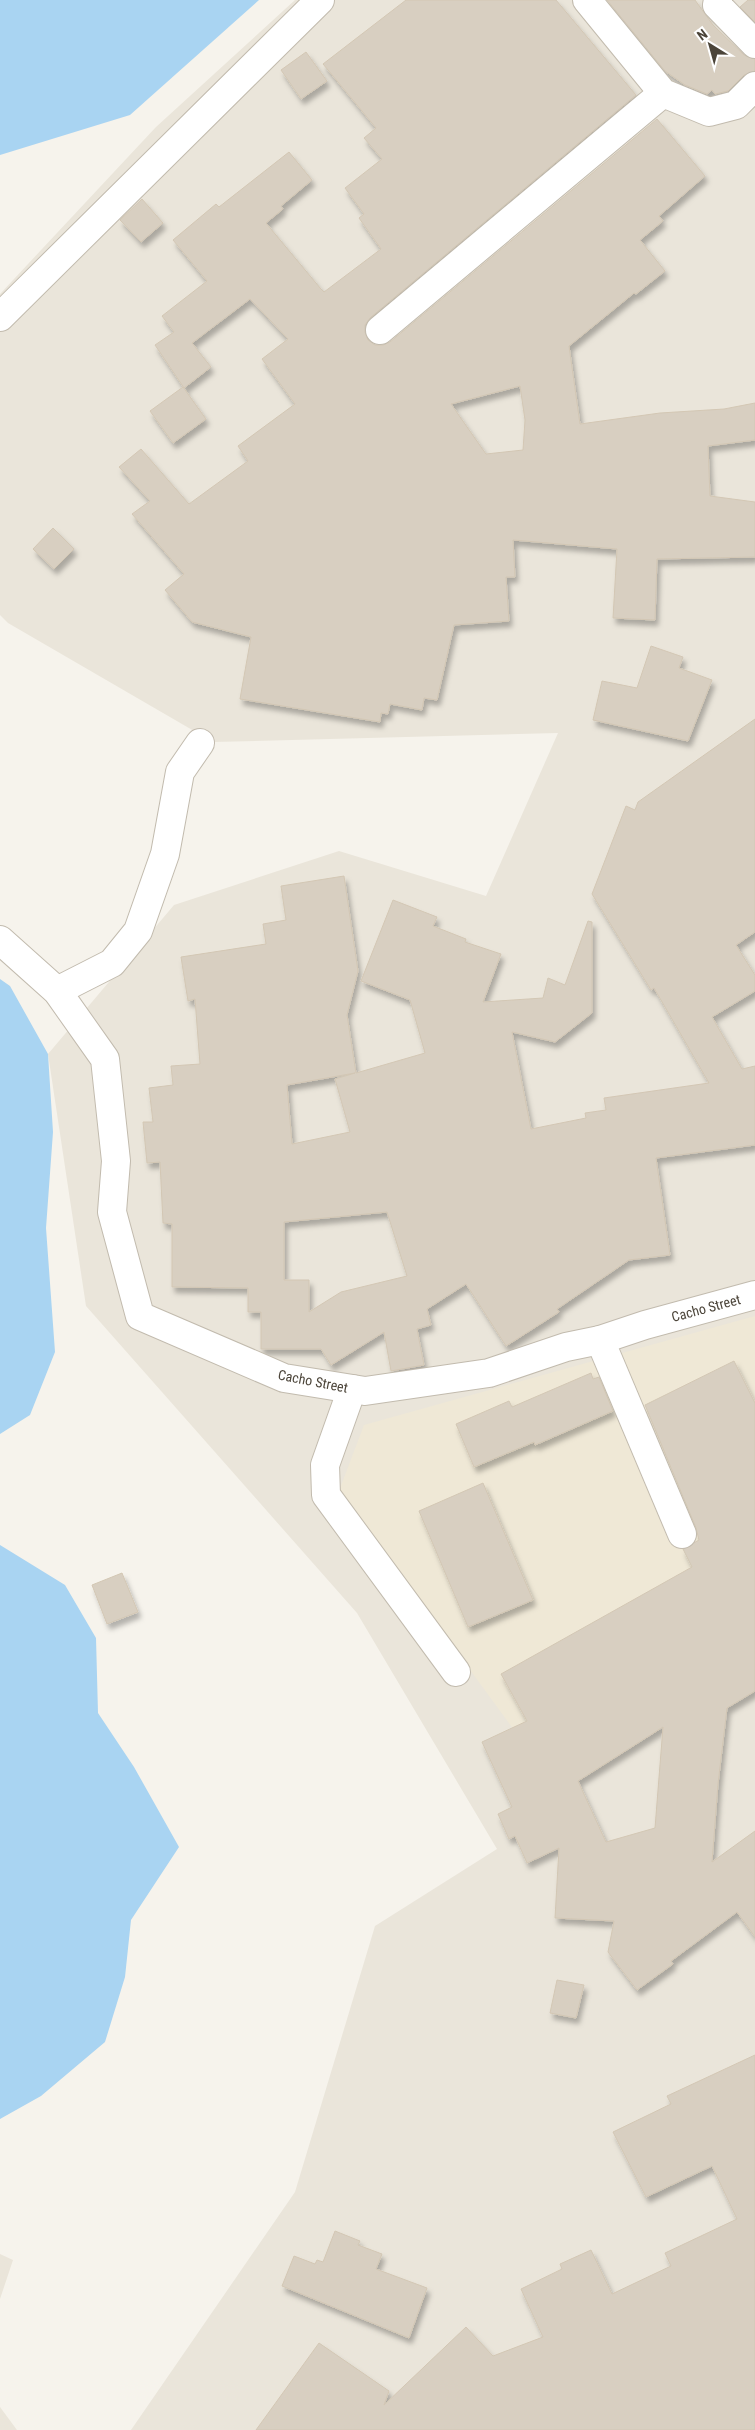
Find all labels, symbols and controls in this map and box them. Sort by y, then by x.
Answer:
north arrow [685,20,735,70]
text: N [694,26,710,44]
street label: Cacho Street [670,1291,742,1325]
street label: Cacho Street [277,1366,349,1396]

